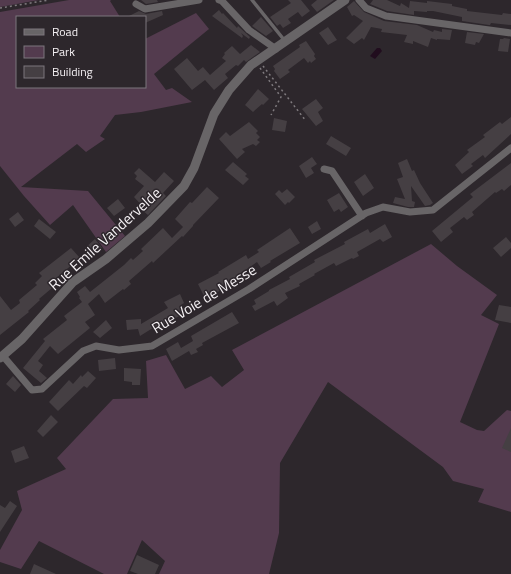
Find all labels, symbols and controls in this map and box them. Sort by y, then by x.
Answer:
legend [16,16,146,88]
text: Road [52,22,78,41]
text: Park [52,42,75,61]
text: Building [52,62,93,81]
street label: Rue Emile Vandervelde [43,182,166,296]
street label: Rue Voie de Messe [147,258,261,339]

